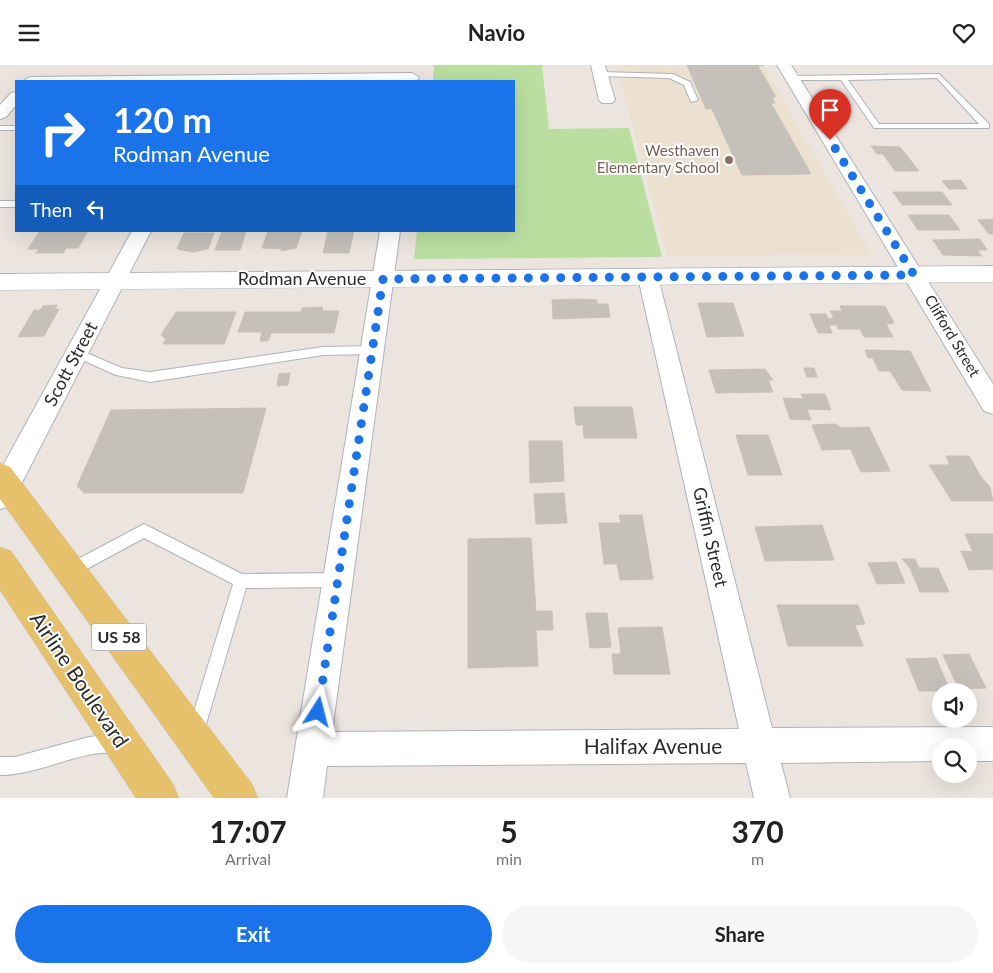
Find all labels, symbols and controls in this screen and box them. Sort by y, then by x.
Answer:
icon: menu [15,19,43,47]
text: Navio [468,19,525,46]
icon: heart [950,19,978,47]
pin [809,89,851,140]
icon: arrive [816,96,844,124]
text: 120 m [113,98,212,140]
icon: right [30,100,95,165]
text: Rodman Avenue [113,140,270,167]
place label: Westhaven Elementary School [597,141,719,176]
marker: Westhaven Elementary School [723,154,735,166]
icon: left [82,195,110,223]
text: Then [30,198,72,221]
street label: Rodman Avenue [238,267,366,289]
street label: Clifford Street [921,291,985,380]
street label: Scott Street [39,317,102,410]
street label: Griffin Street [689,485,733,589]
street label: Airline Boulevard [26,607,135,752]
road number: US 58 [92,623,146,651]
map controls [932,683,977,783]
button: sound [932,683,977,728]
position arrow [291,685,343,737]
street label: Halifax Avenue [584,733,722,758]
button: search [932,738,977,783]
text: 17:07 [209,813,287,849]
text: 5 [500,813,518,849]
text: 370 [731,813,784,849]
text: Arrival [225,849,271,868]
text: min [496,849,522,868]
text: m [751,849,764,868]
button: Exit [15,905,492,963]
button: Share [502,905,978,963]

